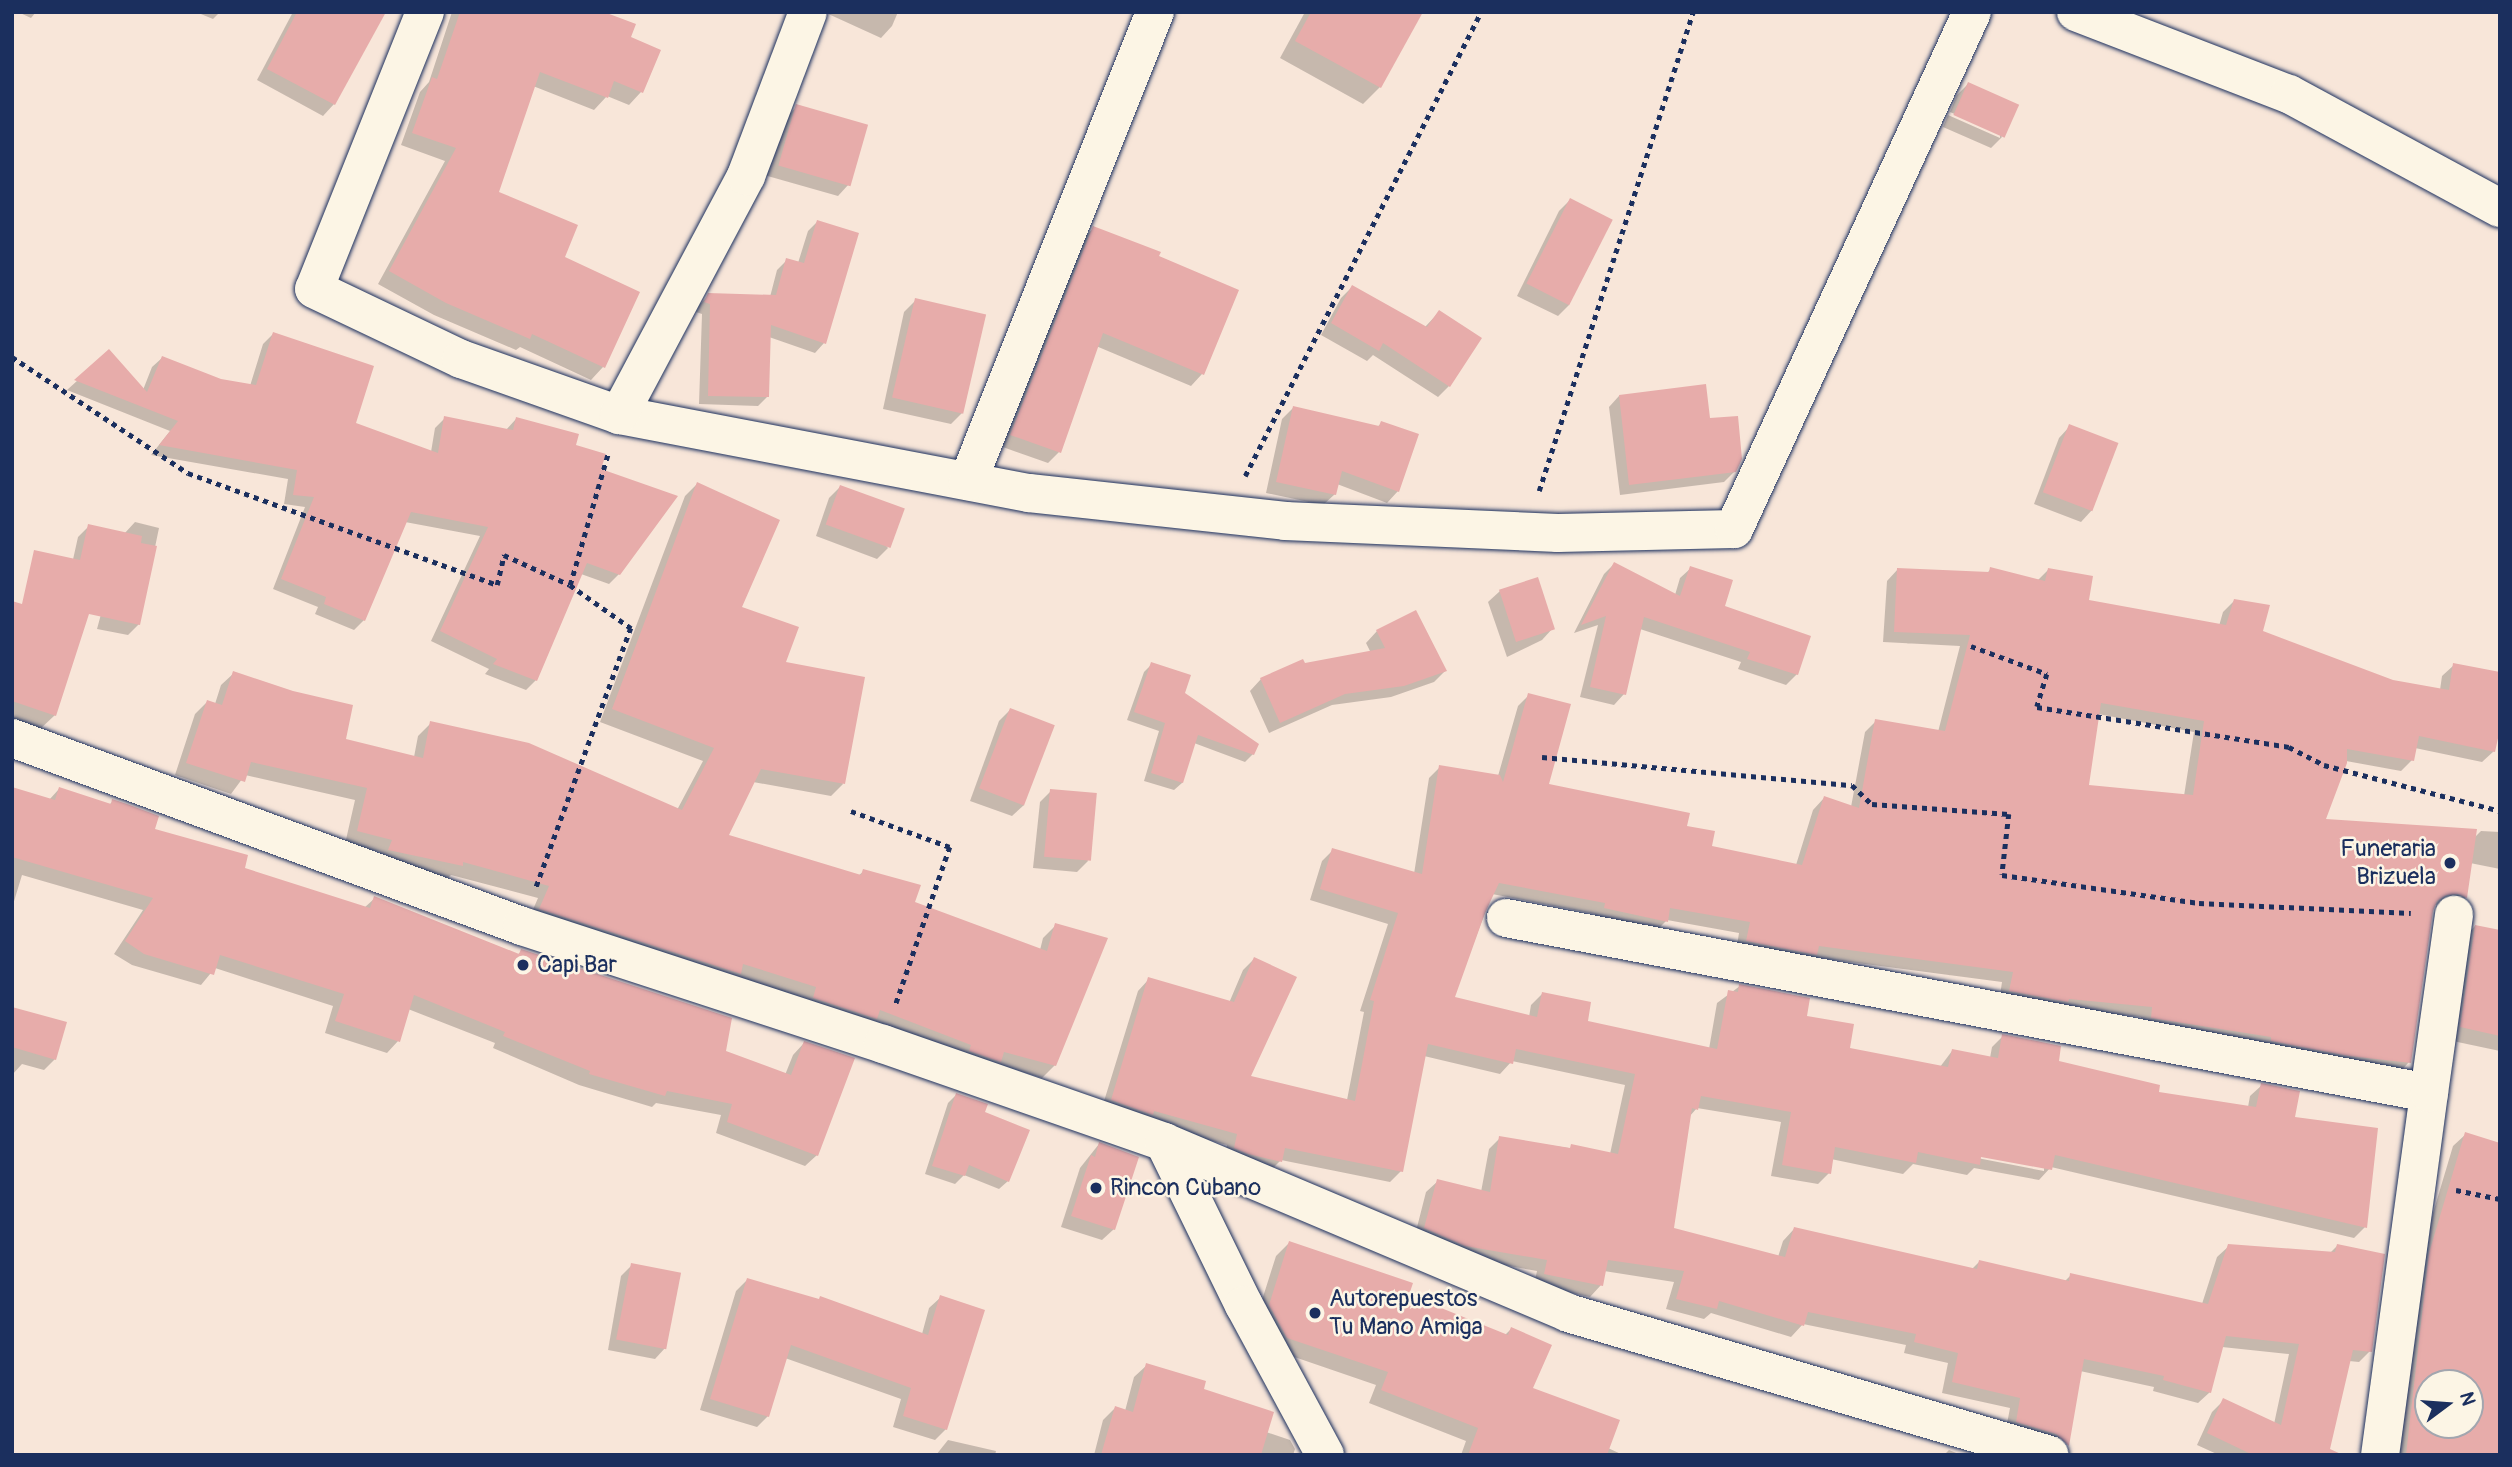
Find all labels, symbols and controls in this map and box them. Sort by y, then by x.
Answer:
place label: Funeraria Brizuela [2340,835,2436,891]
marker: Funeraria Brizuela [2442,855,2458,871]
place label: Capi Bar [537,951,617,979]
marker: Capi Bar [515,957,531,973]
place label: Rincon Cubano [1110,1174,1261,1202]
marker: Rincon Cubano [1088,1180,1104,1196]
place label: Autorepuestos Tu Mano Amiga [1329,1285,1483,1341]
marker: Autorepuestos Tu Mano Amiga [1307,1305,1323,1321]
north arrow [2414,1369,2484,1439]
text: N [2454,1389,2481,1408]

